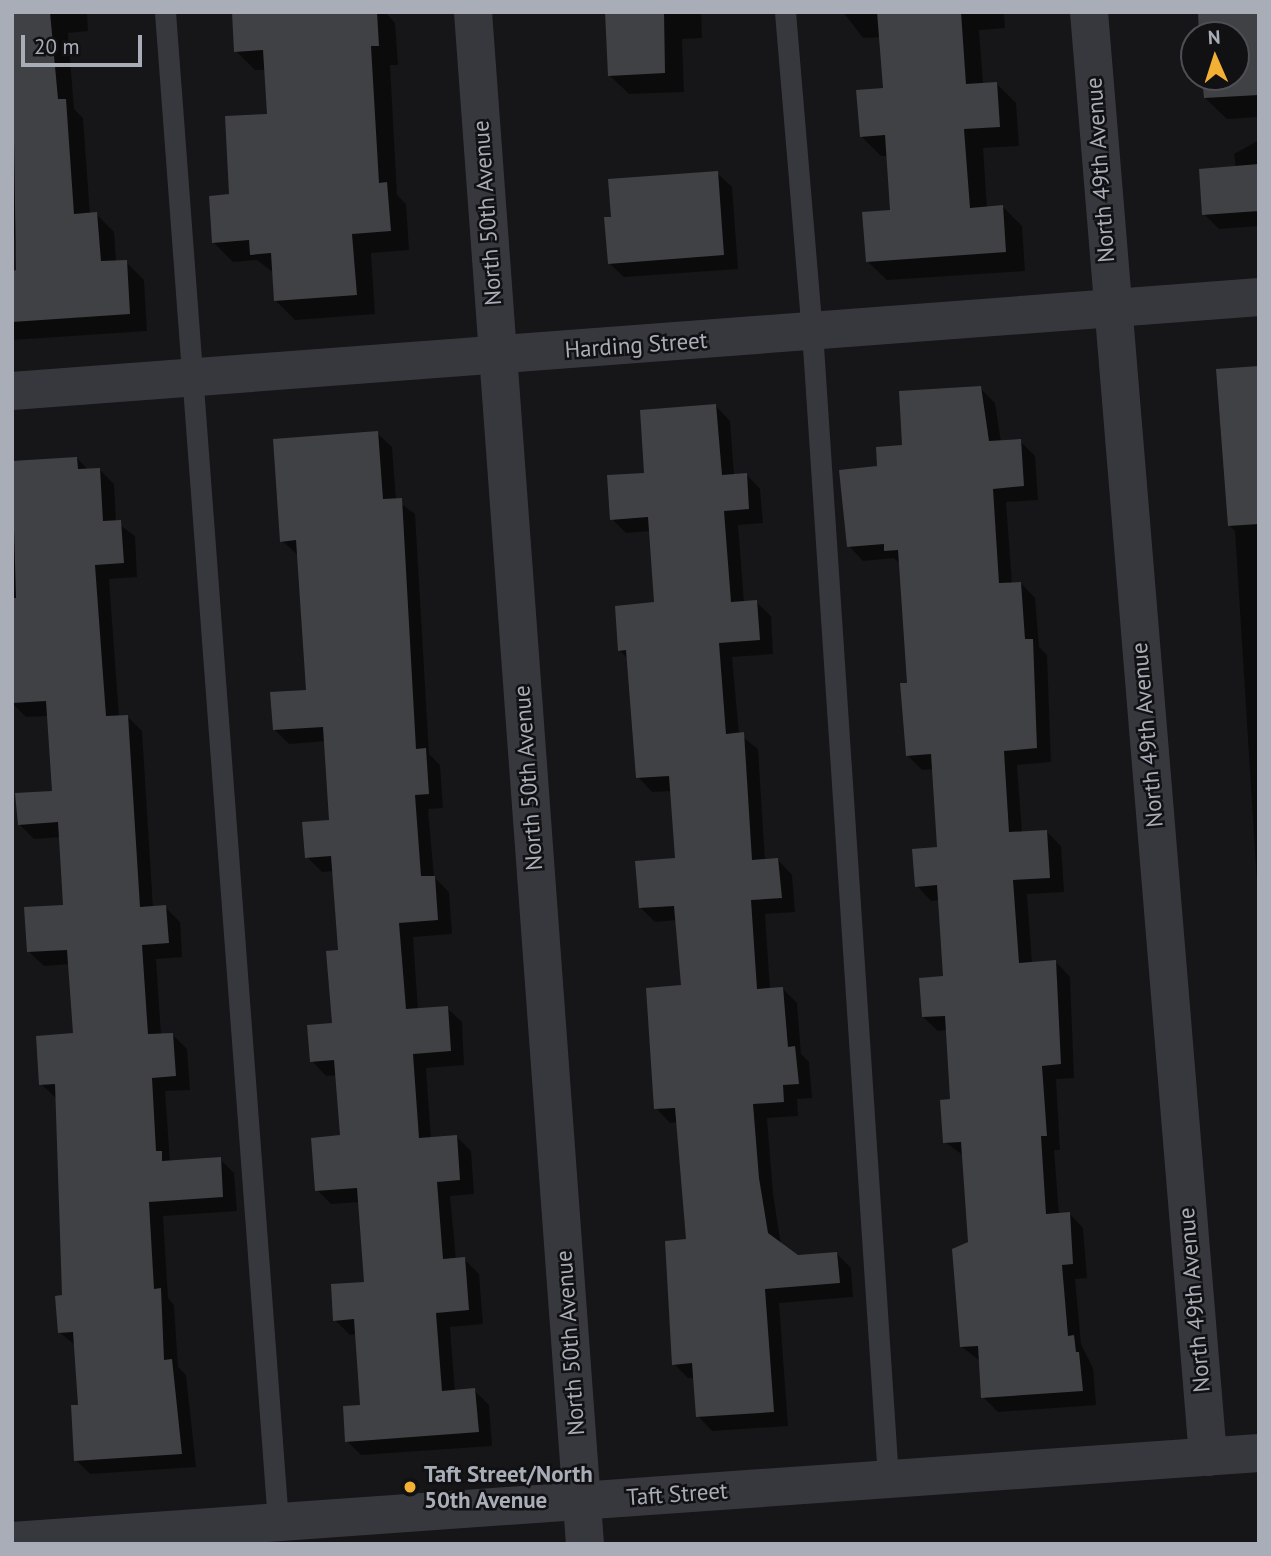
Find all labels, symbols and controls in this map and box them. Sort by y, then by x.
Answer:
scale bar [24,21,145,65]
north arrow [1180,21,1250,91]
text: N [1207,25,1221,49]
text: 20 m [34,33,80,60]
street label: North 49th Avenue [1080,76,1120,264]
street label: North 50th Avenue [467,119,507,307]
street label: Harding Street [564,326,708,364]
street label: North 49th Avenue [1125,641,1169,829]
street label: North 50th Avenue [508,684,548,872]
street label: North 49th Avenue [1172,1206,1216,1394]
street label: North 50th Avenue [550,1249,590,1437]
place label: Taft Street/North 50th Avenue [424,1460,593,1514]
street label: Taft Street [625,1477,729,1511]
marker: Taft Street/North 50th Avenue [402,1479,418,1495]

